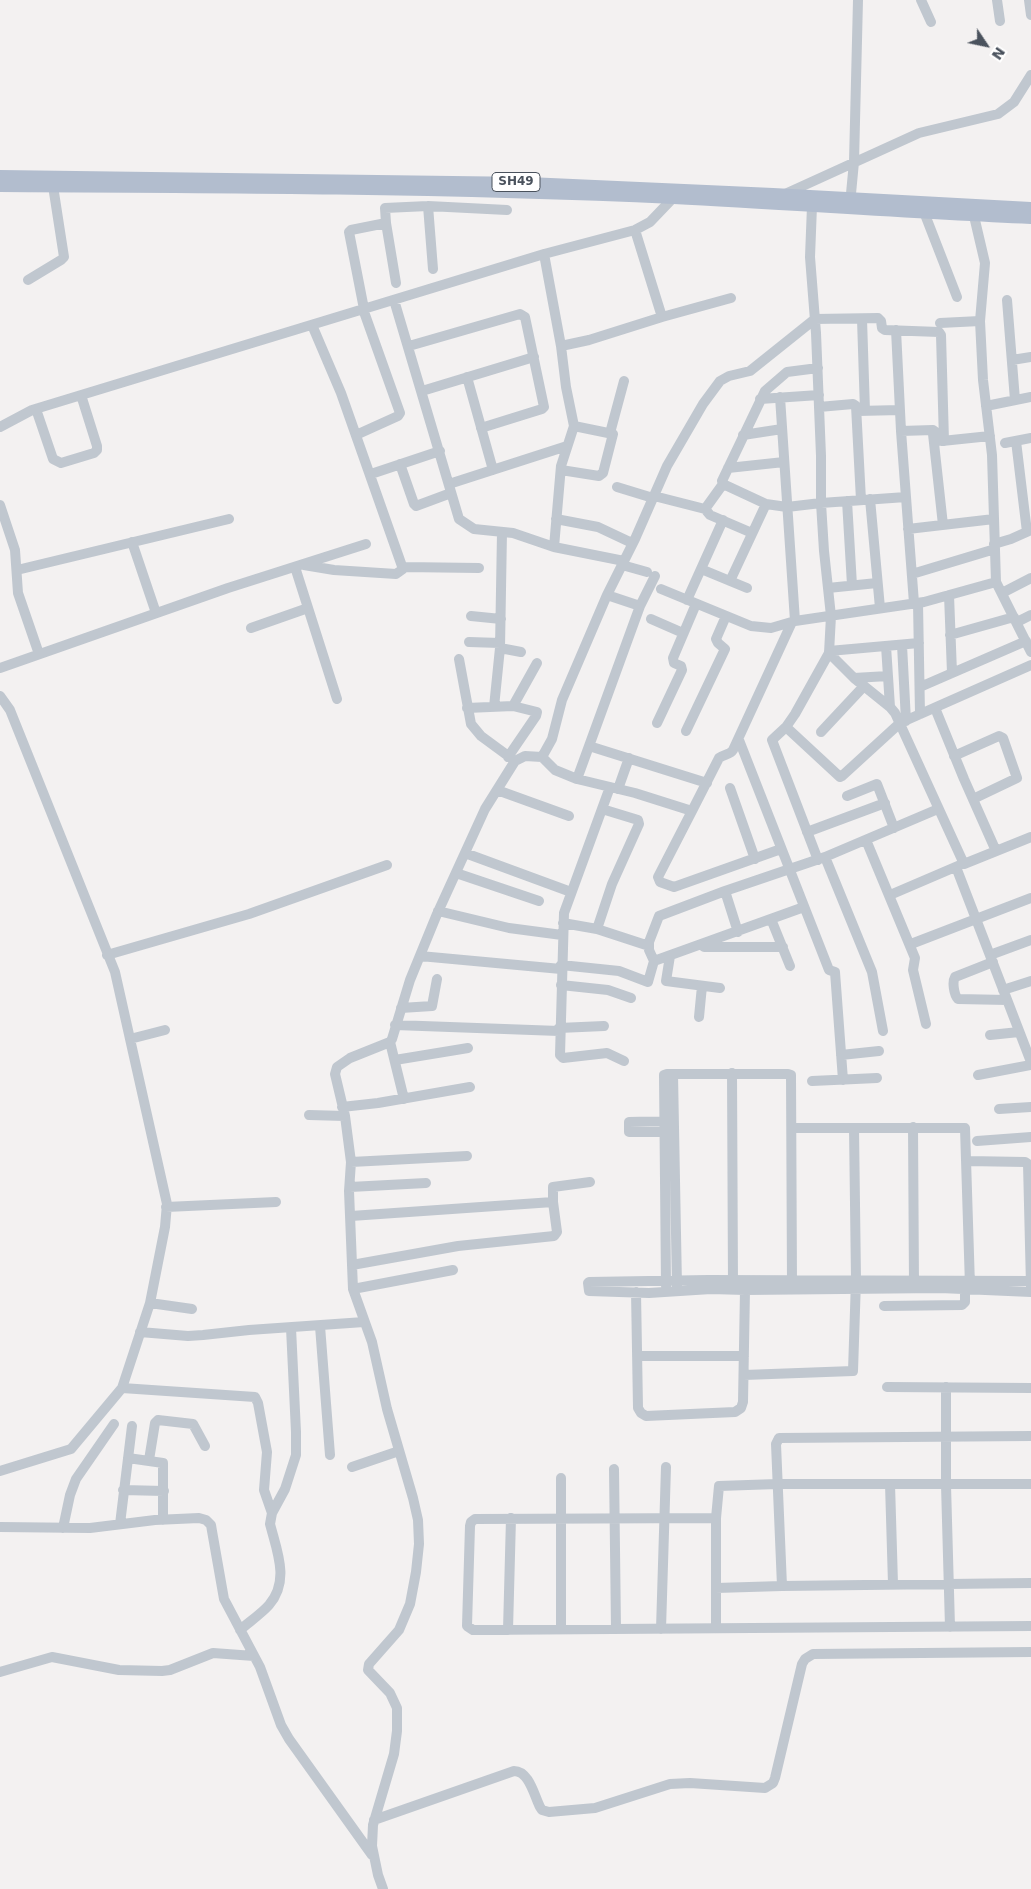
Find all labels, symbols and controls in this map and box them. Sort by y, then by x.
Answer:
north arrow [961,20,1011,70]
text: N [989,44,1008,63]
road number: SH49 [492,172,540,192]

